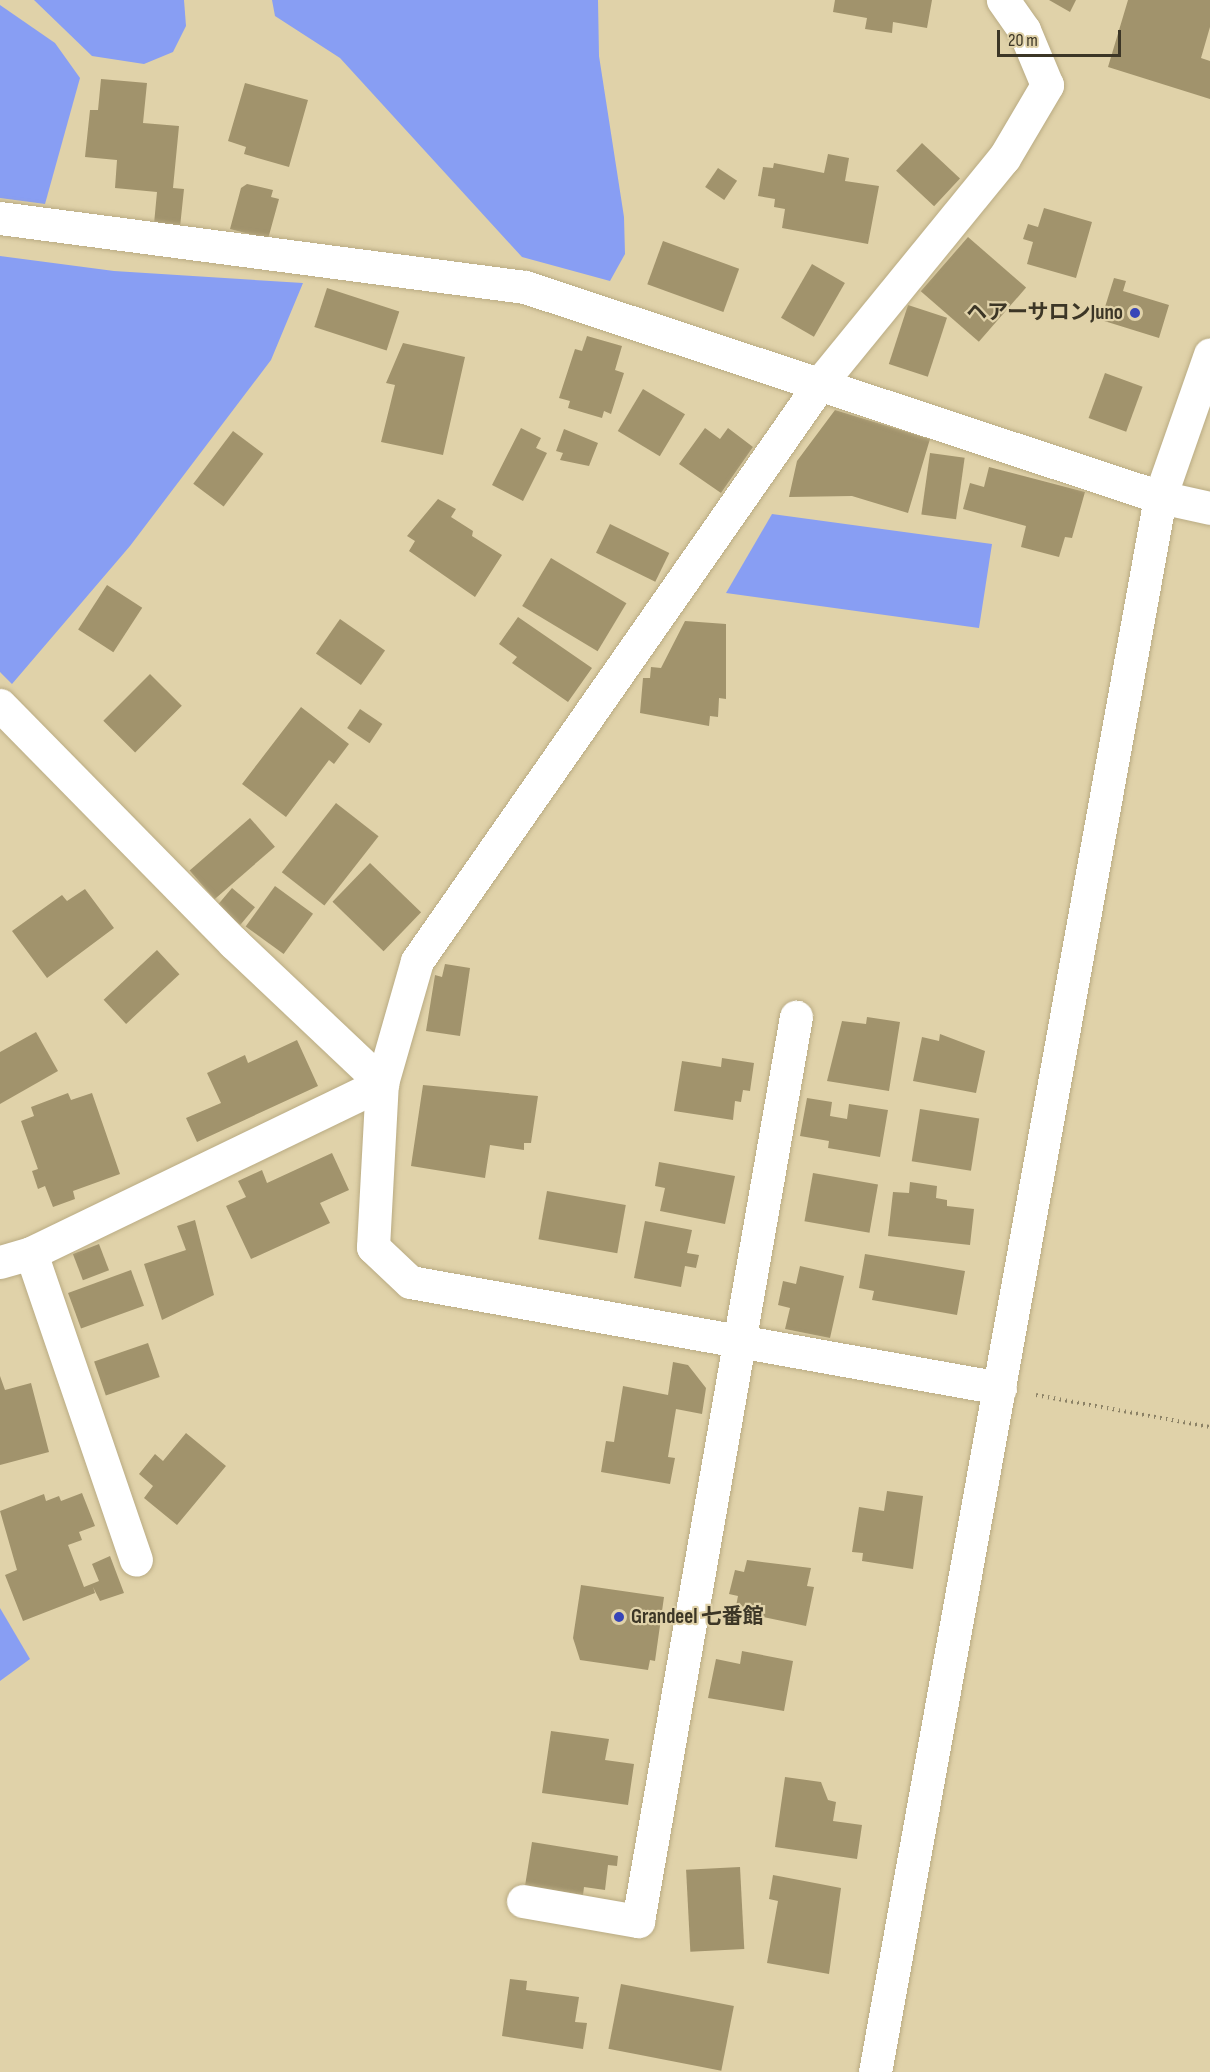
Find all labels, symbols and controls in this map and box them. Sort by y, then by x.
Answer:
scale bar [1000,18,1124,56]
text: 20 m [1008,30,1038,51]
place label: ヘアーサロンJuno [966,300,1123,326]
marker: ヘアーサロンJuno [1128,306,1142,320]
place label: Grandeel 七番館 [631,1604,764,1630]
marker: Grandeel 七番館 [612,1610,626,1624]

